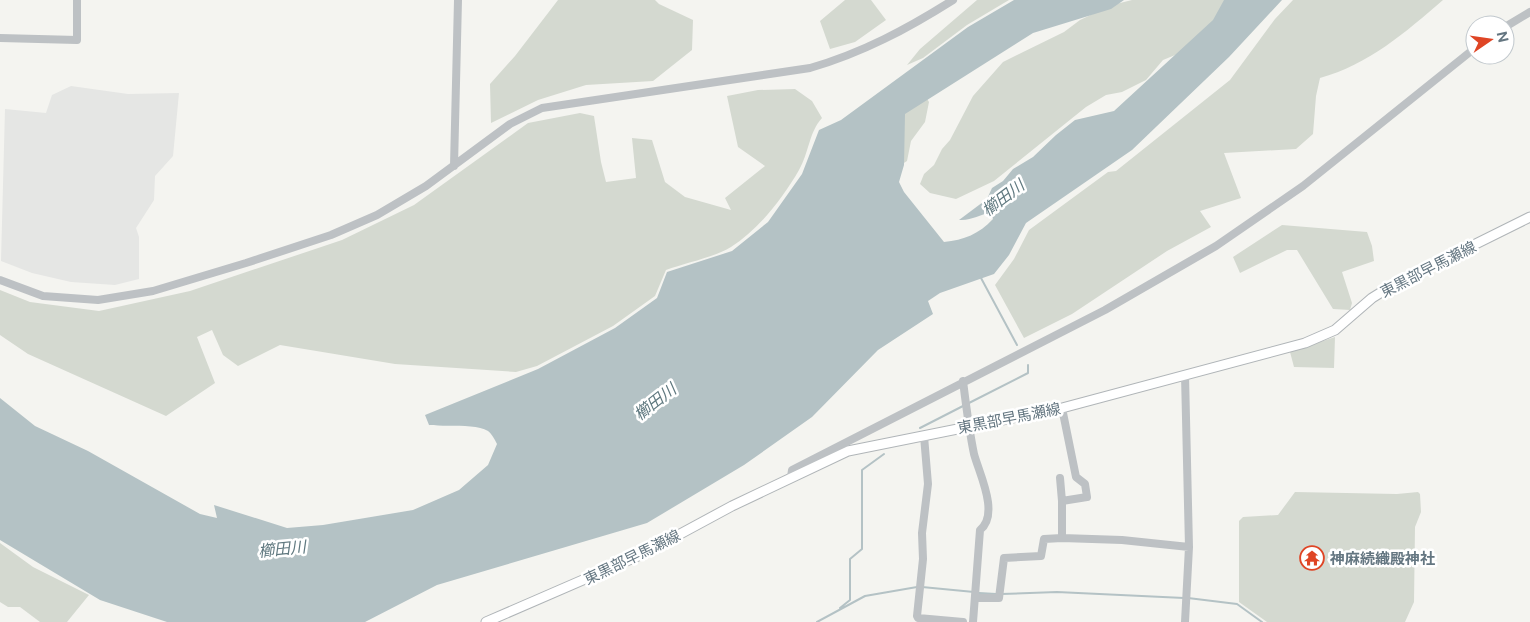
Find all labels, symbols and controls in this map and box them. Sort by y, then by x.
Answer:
north arrow [1465,15,1515,65]
text: N [1494,30,1512,44]
water label: 櫛田川 [978,175,1029,220]
street label: 東黒部早馬瀬線 [1377,238,1479,300]
water label: 櫛田川 [630,379,681,424]
street label: 東黒部早馬瀬線 [956,400,1062,436]
street label: 東黒部早馬瀬線 [581,526,683,588]
water label: 櫛田川 [257,537,309,561]
temple icon: 神麻続織殿神社 [1299,545,1325,571]
place label: 神麻続織殿神社 [1329,550,1435,567]

